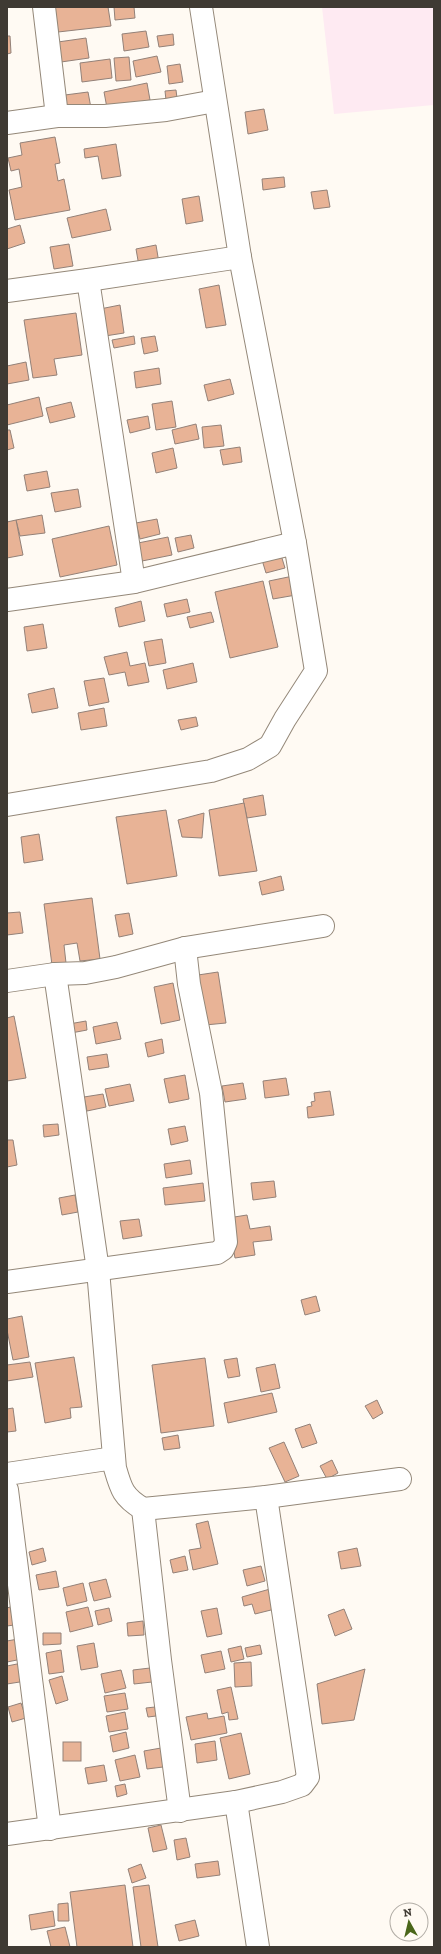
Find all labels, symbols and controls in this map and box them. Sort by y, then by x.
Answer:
north arrow [389,1902,429,1942]
text: N [403,1905,413,1920]

